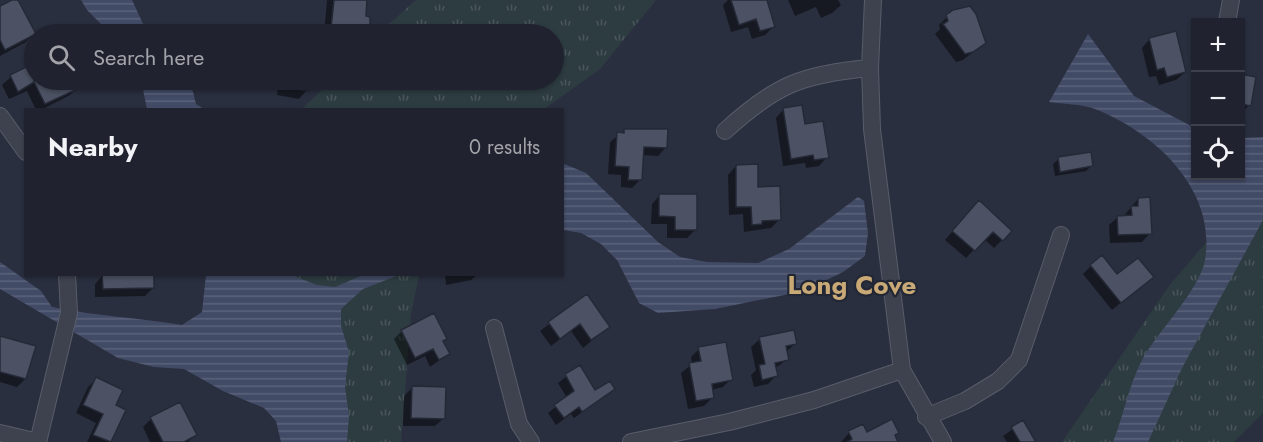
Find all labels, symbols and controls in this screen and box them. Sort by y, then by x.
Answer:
map controls [1191,18,1245,180]
button: + [1191,18,1245,72]
search box [24,24,564,90]
icon: search [45,41,78,74]
text: Search here [93,41,204,73]
button: − [1191,72,1245,126]
button: locate [1191,126,1245,180]
text: Nearby [48,128,137,166]
text: 0 results [469,133,540,162]
district label: Long Cove [787,266,917,304]

